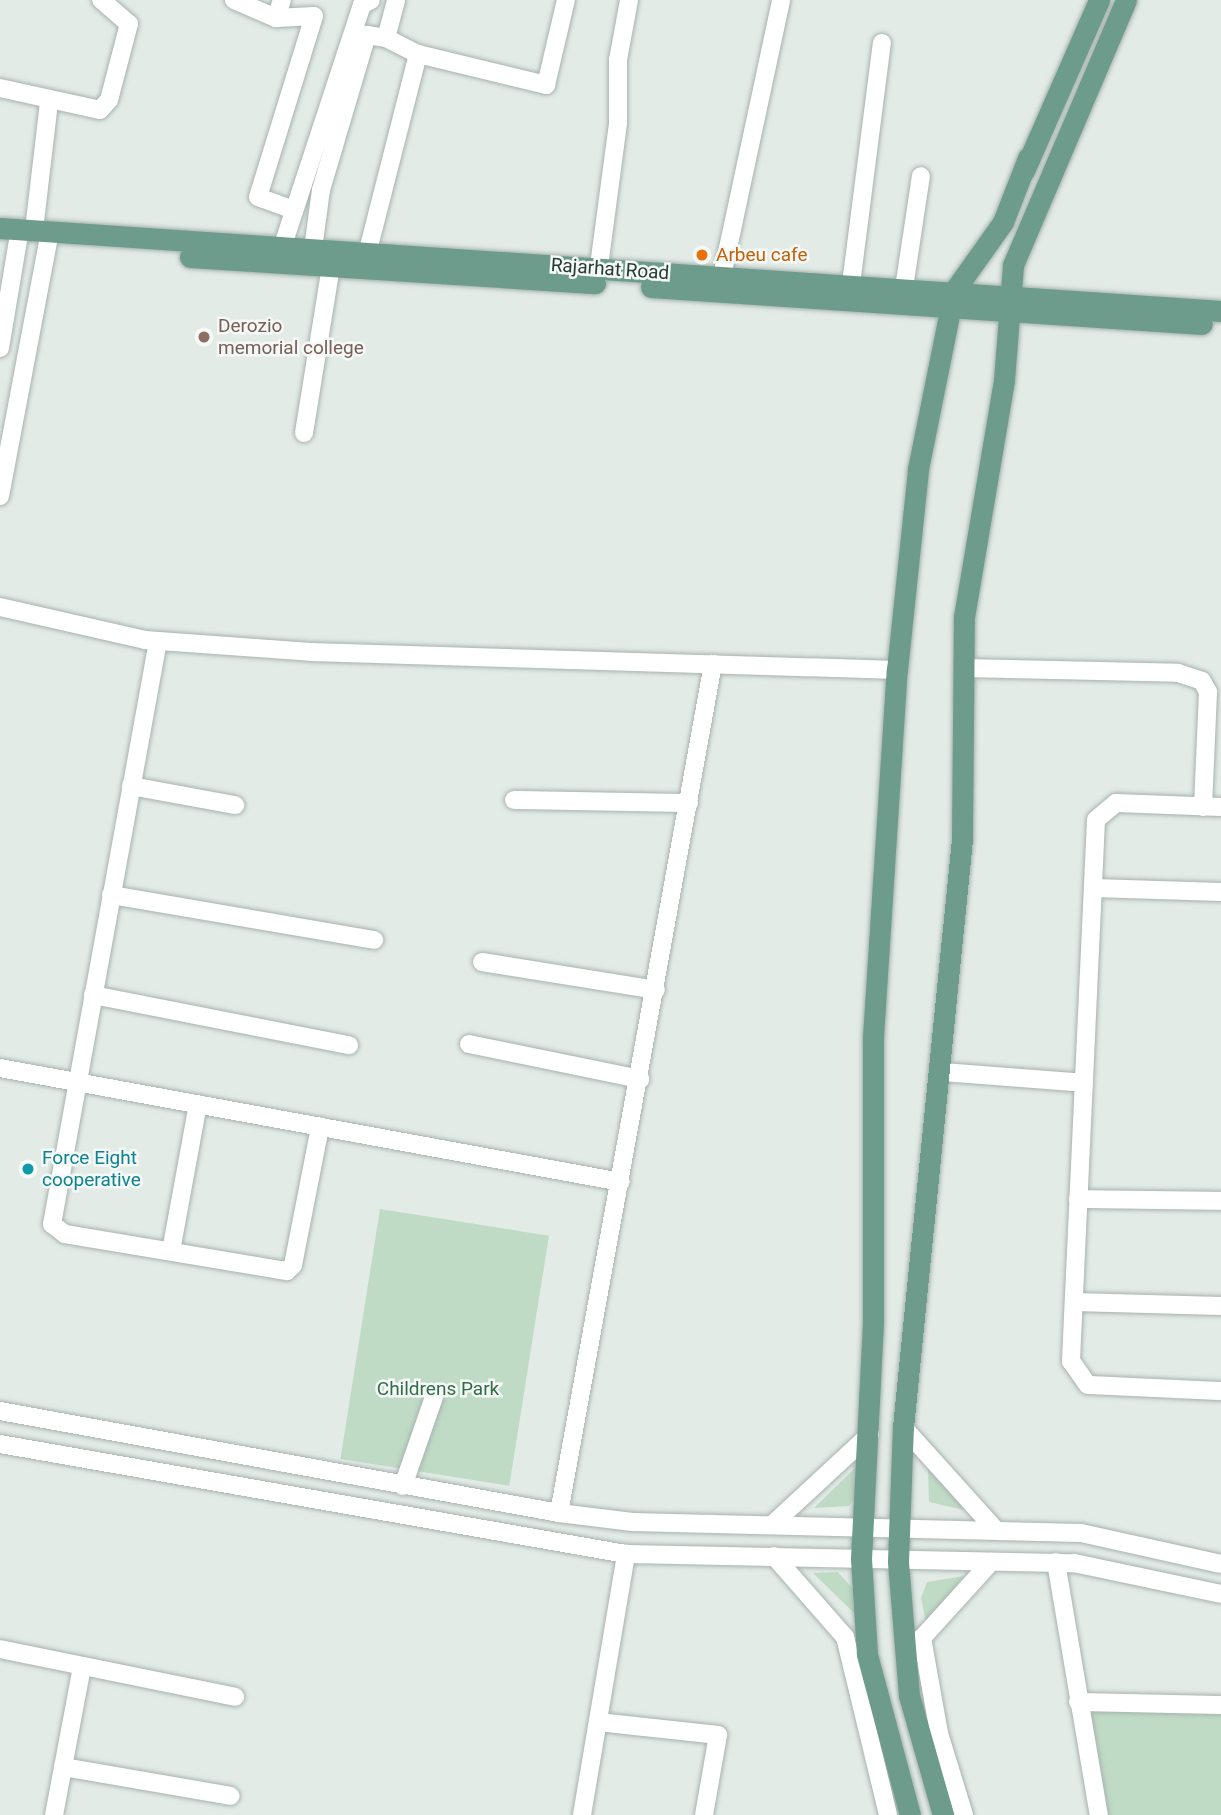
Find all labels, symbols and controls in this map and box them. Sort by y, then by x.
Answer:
place label: Arbeu cafe [716,244,808,266]
marker: Arbeu cafe [694,247,710,263]
street label: Rajarhat Road [550,253,670,285]
place label: Derozio memorial college [218,315,364,359]
marker: Derozio memorial college [196,329,212,345]
place label: Force Eight cooperative [42,1147,141,1191]
marker: Force Eight cooperative [20,1161,36,1177]
park label: Childrens Park [377,1378,499,1400]

